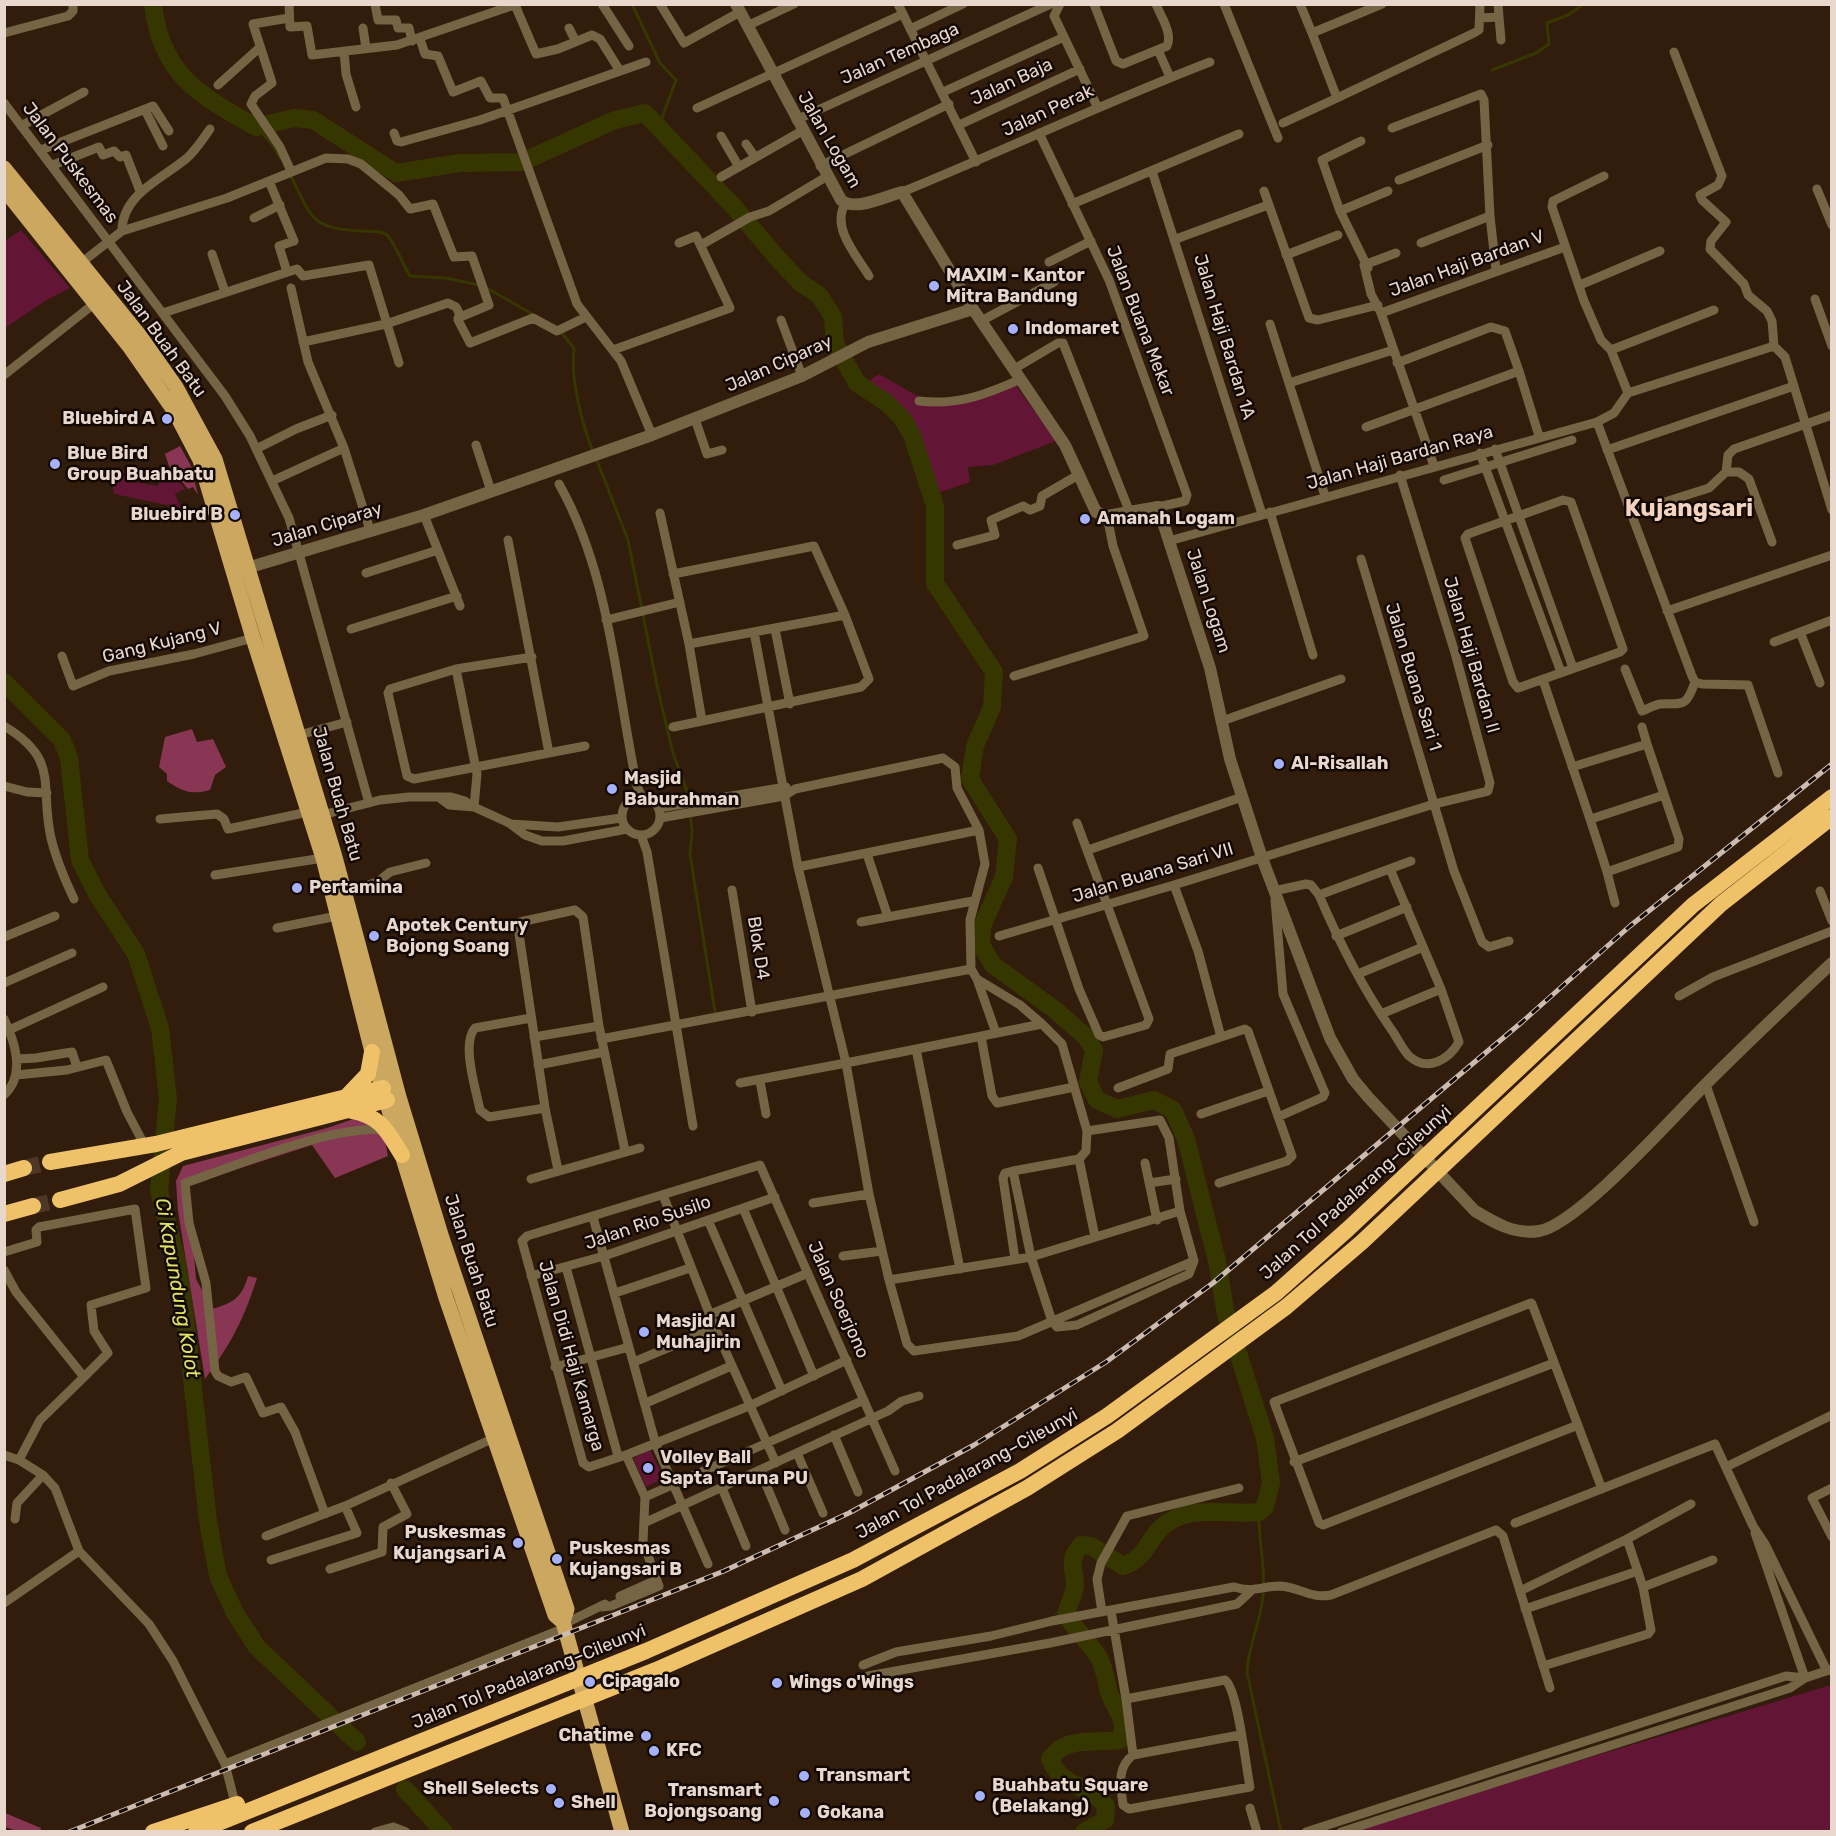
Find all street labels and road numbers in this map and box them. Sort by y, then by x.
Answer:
street label: Jalan Tembaga [838,18,962,90]
street label: Jalan Baja [968,54,1056,110]
street label: Jalan Perak [999,80,1097,142]
street label: Jalan Logam [793,88,865,192]
street label: Jalan Puskesmas [18,98,122,228]
street label: Jalan Haji Bardan V [1386,226,1548,302]
street label: Jalan Buana Mekar [1101,243,1179,399]
street label: Jalan Haji Bardan 1A [1189,252,1259,422]
street label: Jalan Buah Batu [111,276,211,402]
street label: Jalan Ciparay [722,331,836,397]
street label: Jalan Haji Bardan Raya [1304,421,1496,495]
street label: Jalan Ciparay [269,498,385,552]
street label: Jalan Logam [1181,546,1235,656]
street label: Jalan Haji Bardan II [1438,574,1504,736]
street label: Jalan Buana Sari 1 [1380,600,1446,754]
street label: Gang Kujang V [100,618,224,668]
street label: Jalan Buah Batu [307,724,367,864]
street label: Jalan Buana Sari VII [1070,838,1236,908]
street label: Blok D4 [742,915,774,981]
street label: Jalan Tol Padalarang–Cileunyi [1256,1101,1456,1285]
street label: Jalan Rio Susilo [582,1191,714,1255]
street label: Jalan Buah Batu [439,1192,503,1330]
street label: Jalan Soerjono [803,1238,873,1362]
street label: Jalan Didi Haji Kamarga [533,1258,609,1454]
street label: Jalan Tol Padalarang–Cileunyi [852,1404,1082,1544]
street label: Jalan Tol Padalarang–Cileunyi [409,1620,649,1734]

